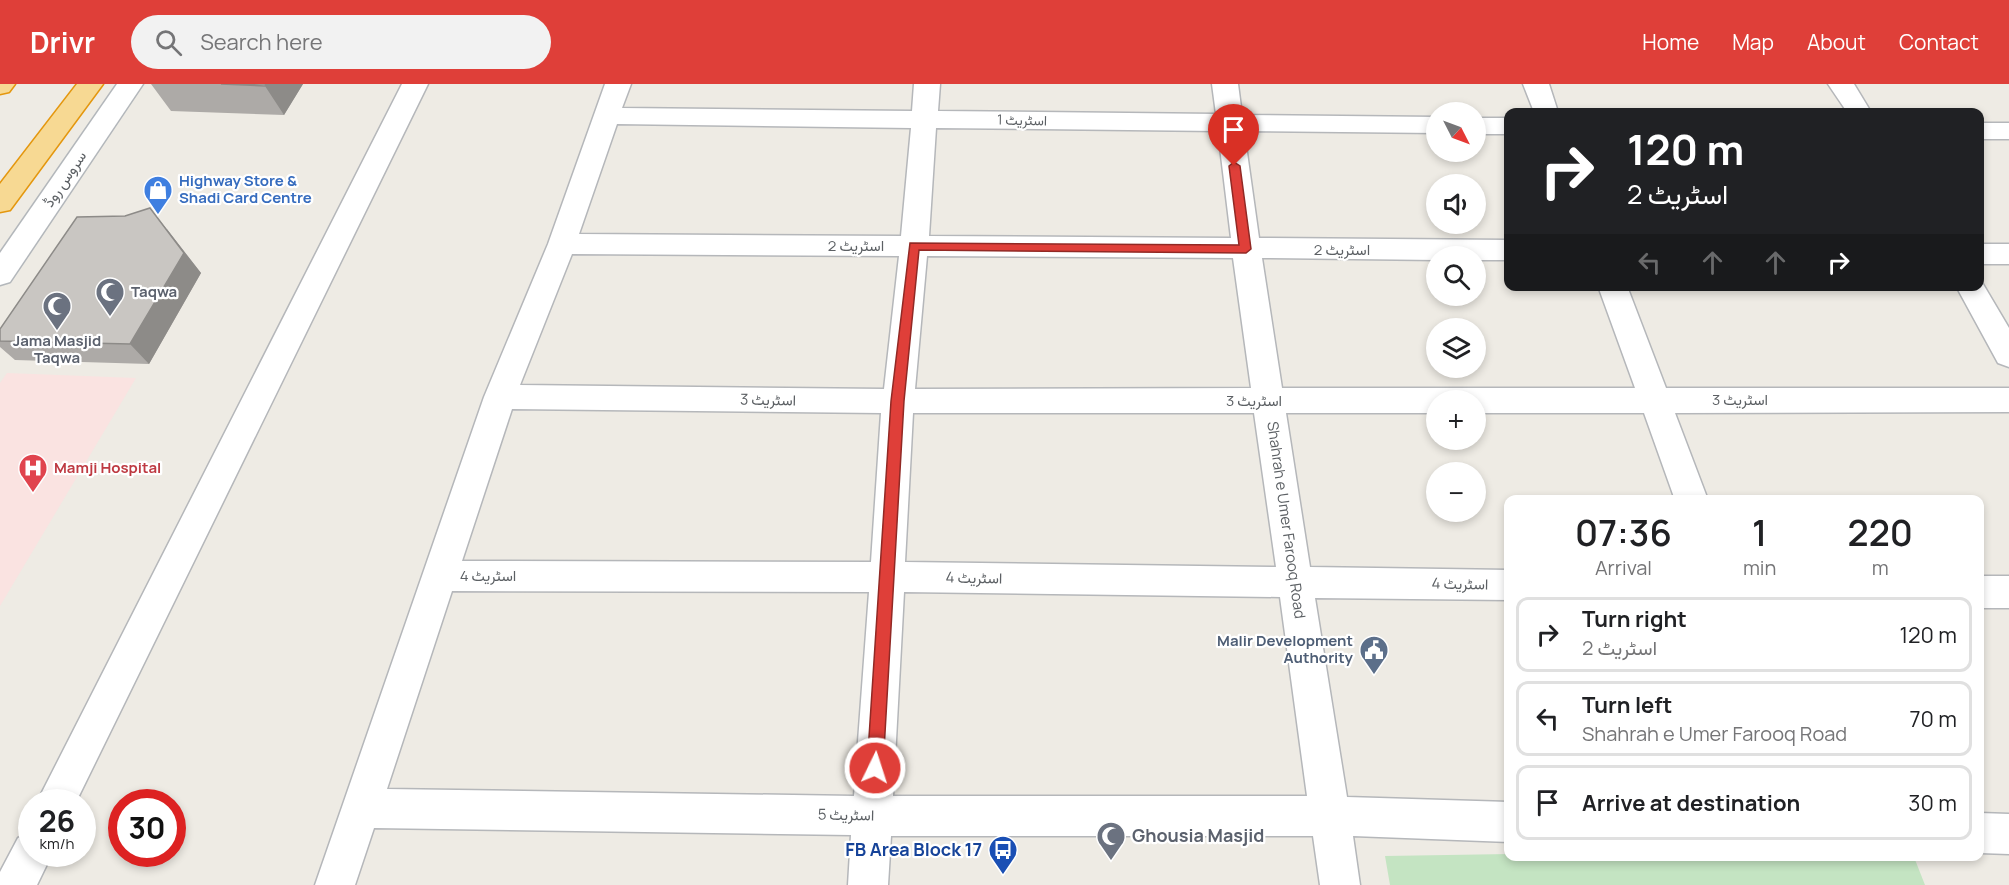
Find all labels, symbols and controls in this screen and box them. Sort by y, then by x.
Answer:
search box [131,15,551,69]
text: Drivr [30,23,95,61]
icon: search [152,26,185,59]
text: Search here [200,27,323,57]
text: Home [1642,28,1699,56]
text: Map [1732,28,1774,56]
text: About [1807,28,1866,56]
text: Contact [1899,28,1979,56]
north arrow [1426,102,1486,162]
map controls [1426,102,1486,522]
pin [1208,104,1259,166]
street label: اسٹریٹ 1 [997,110,1047,129]
icon: arrive [1217,113,1250,146]
text: 120 m [1627,120,1744,178]
icon: right [1528,132,1606,210]
street label: سروس روڈ [38,146,91,211]
place label: Highway Store & Shadi Card Centre [179,170,312,208]
shop icon: Highway Store & Shadi Card Centre [142,174,174,216]
button: sound [1426,174,1486,234]
text: اسٹریٹ 2 [1627,175,1728,212]
street label: اسٹریٹ 2 [828,235,884,256]
street label: اسٹریٹ 2 [1314,239,1370,260]
button: search [1426,246,1486,306]
icon: left [1633,246,1666,279]
icon: ahead [1696,246,1729,279]
icon: ahead [1759,246,1792,279]
icon: right [1822,246,1855,279]
mosque icon: Taqwa [94,276,126,318]
place label: Taqwa [131,281,177,302]
mosque icon: Jama Masjid Taqwa [41,290,73,332]
button: layers [1426,318,1486,378]
place label: Jama Masjid Taqwa [13,330,101,368]
street label: اسٹریٹ 3 [740,389,796,410]
street label: اسٹریٹ 3 [1712,389,1768,410]
street label: اسٹریٹ 3 [1226,390,1282,411]
button: + [1426,390,1486,450]
street label: Shahrah e Umer Farooq Road [1262,420,1311,620]
hospital icon: Mamji Hospital [17,452,49,494]
place label: Mamji Hospital [54,457,161,478]
button: − [1426,462,1486,522]
text: 07:36 [1575,508,1672,557]
text: 1 [1752,508,1767,557]
text: 220 [1848,508,1913,557]
text: Arrival [1595,554,1652,581]
text: min [1743,554,1776,581]
text: m [1872,554,1889,581]
street label: اسٹریٹ 4 [460,565,516,586]
street label: اسٹریٹ 4 [946,567,1003,588]
street label: اسٹریٹ 4 [1432,573,1489,594]
text: Turn right [1582,604,1687,634]
icon: right [1531,618,1564,651]
text: 120 m [1899,620,1957,650]
place label: Malir Development Authority [1217,630,1354,668]
public building icon: Malir Development Authority [1358,634,1390,676]
text: اسٹریٹ 2 [1582,634,1657,661]
text: Turn left [1582,690,1672,720]
icon: left [1531,702,1564,735]
text: 70 m [1909,704,1957,734]
text: Shahrah e Umer Farooq Road [1582,720,1847,747]
position arrow [843,736,907,800]
icon: arrive [1531,786,1564,819]
text: Arrive at destination [1582,788,1800,818]
text: 30 m [1908,788,1957,818]
speed limit sign: 30 [108,789,186,867]
text: 26 [39,800,75,841]
street label: اسٹریٹ 5 [818,804,874,825]
mosque icon: Ghousia Masjid [1095,820,1127,862]
place label: Ghousia Masjid [1132,823,1264,847]
text: km/h [40,833,74,854]
bus stop icon: FB Area Block 17 [987,834,1019,876]
place label: FB Area Block 17 [845,837,982,861]

